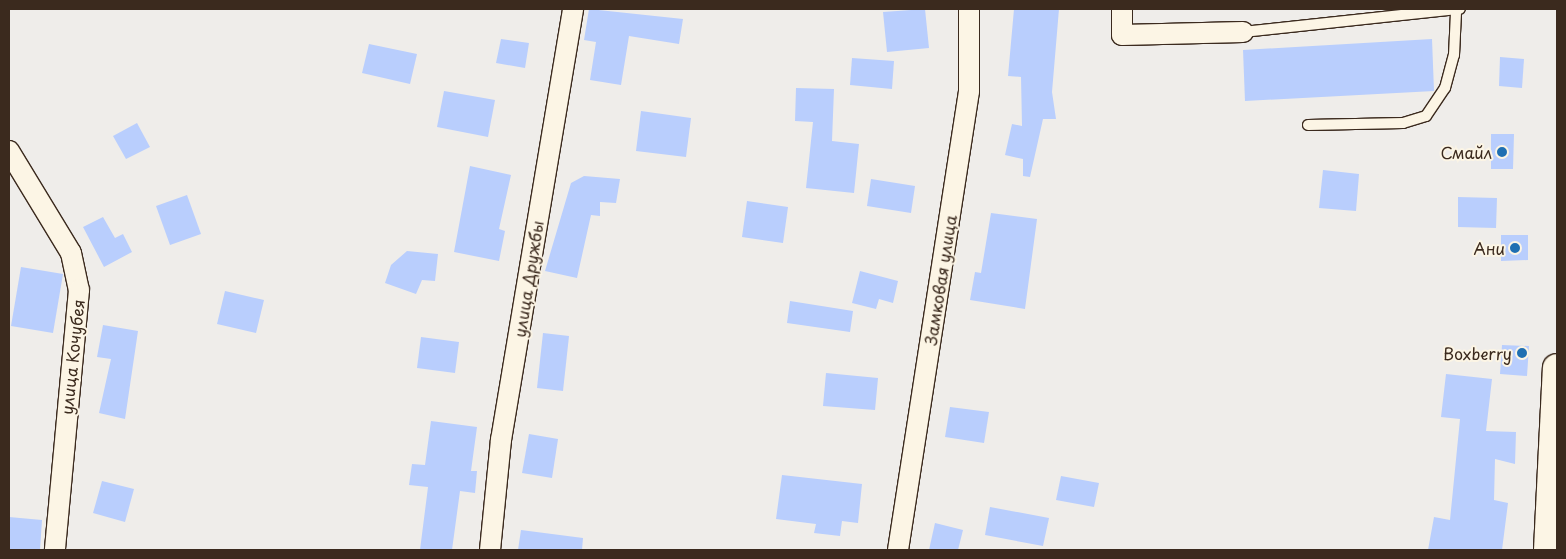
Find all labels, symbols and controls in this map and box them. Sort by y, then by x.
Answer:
place label: Смайл [1440,142,1492,162]
marker: Смайл [1496,146,1508,158]
street label: Замковая улица [920,213,960,347]
street label: улица Дружбы [509,219,547,339]
place label: Ани [1473,238,1505,258]
marker: Ани [1509,242,1521,254]
street label: улица Кочубея [56,298,88,416]
place label: Boxberry [1443,343,1512,363]
marker: Boxberry [1516,347,1528,359]

